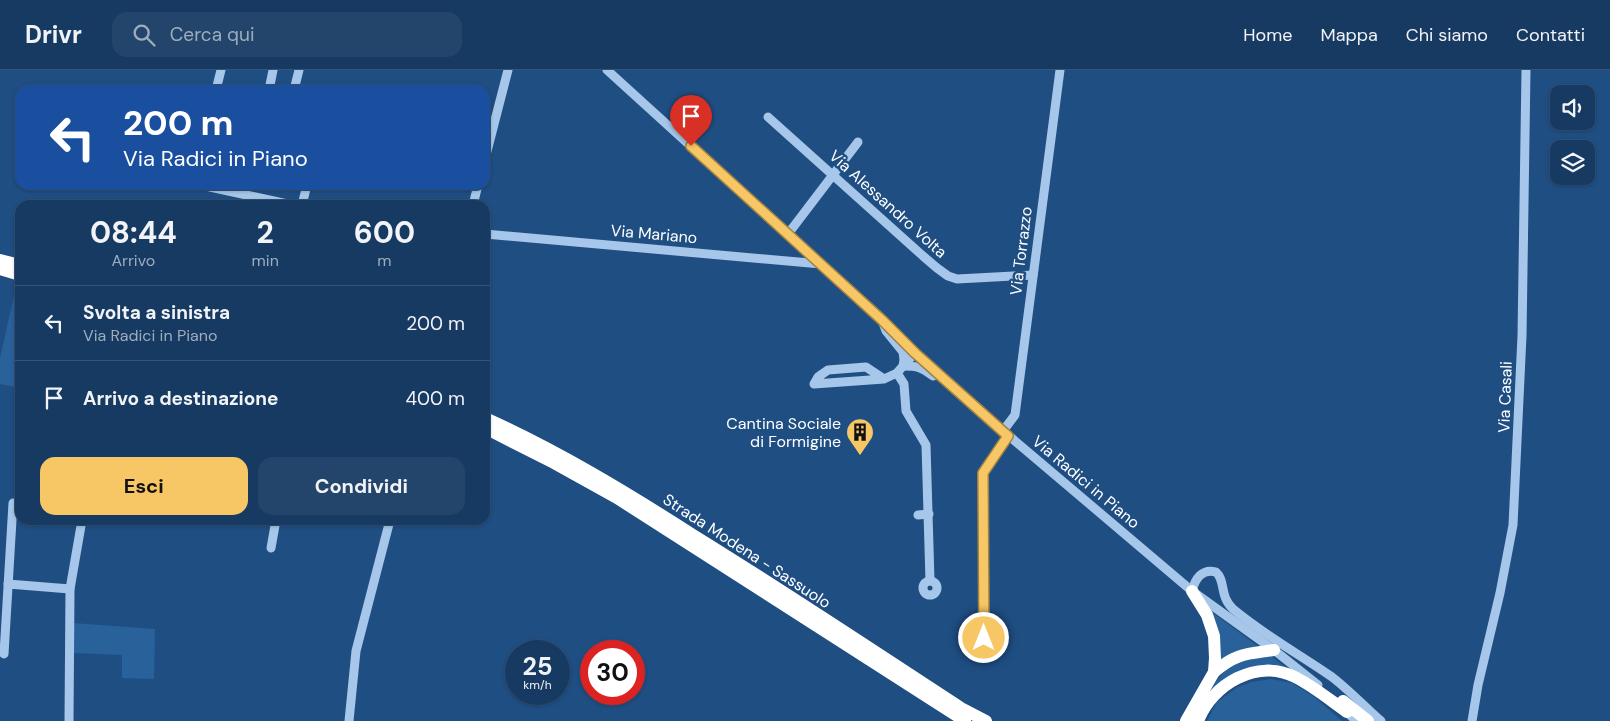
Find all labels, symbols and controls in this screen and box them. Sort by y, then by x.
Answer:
search box [112,12,462,57]
text: Drivr [25,19,82,50]
icon: search [130,21,158,49]
text: Cerca qui [170,22,254,47]
text: Home [1243,23,1293,47]
text: Mappa [1321,23,1378,47]
text: Chi siamo [1406,23,1488,47]
text: Contatti [1516,23,1585,47]
map controls [1550,85,1595,185]
button: sound [1550,85,1595,130]
pin [670,95,712,146]
text: 200 m [123,100,234,146]
icon: arrive [677,102,705,130]
icon: left [40,105,105,170]
button: layers [1550,140,1595,185]
text: Via Radici in Piano [123,144,308,173]
street label: Via Alessandro Volta [825,145,951,263]
street label: Via Torrazzo [1005,205,1037,297]
text: 08:44 [90,213,177,252]
text: 2 [257,213,274,252]
text: 600 [354,213,415,252]
street label: Via Mariano [610,220,698,248]
text: Arrivo [111,250,155,271]
text: min [252,250,279,271]
text: m [377,250,392,271]
text: Svolta a sinistra [83,300,230,325]
icon: left [40,309,68,337]
text: 200 m [406,311,465,336]
text: Via Radici in Piano [83,325,217,346]
street label: Via Casali [1493,361,1517,433]
icon: arrive [40,384,68,412]
text: Arrivo a destinazione [83,386,278,411]
text: 400 m [405,386,465,411]
place label: Cantina Sociale di Formigine [726,413,841,452]
building icon: Cantina Sociale di Formigine [845,417,875,456]
street label: Via Radici in Piano [1028,431,1144,533]
button: Esci [40,457,248,515]
button: Condividi [258,457,465,515]
street label: Strada Modena - Sassuolo [659,489,835,613]
position arrow [957,611,1009,663]
speed limit sign: 30 [580,640,645,705]
text: 25 [523,650,552,683]
text: km/h [523,677,552,693]

